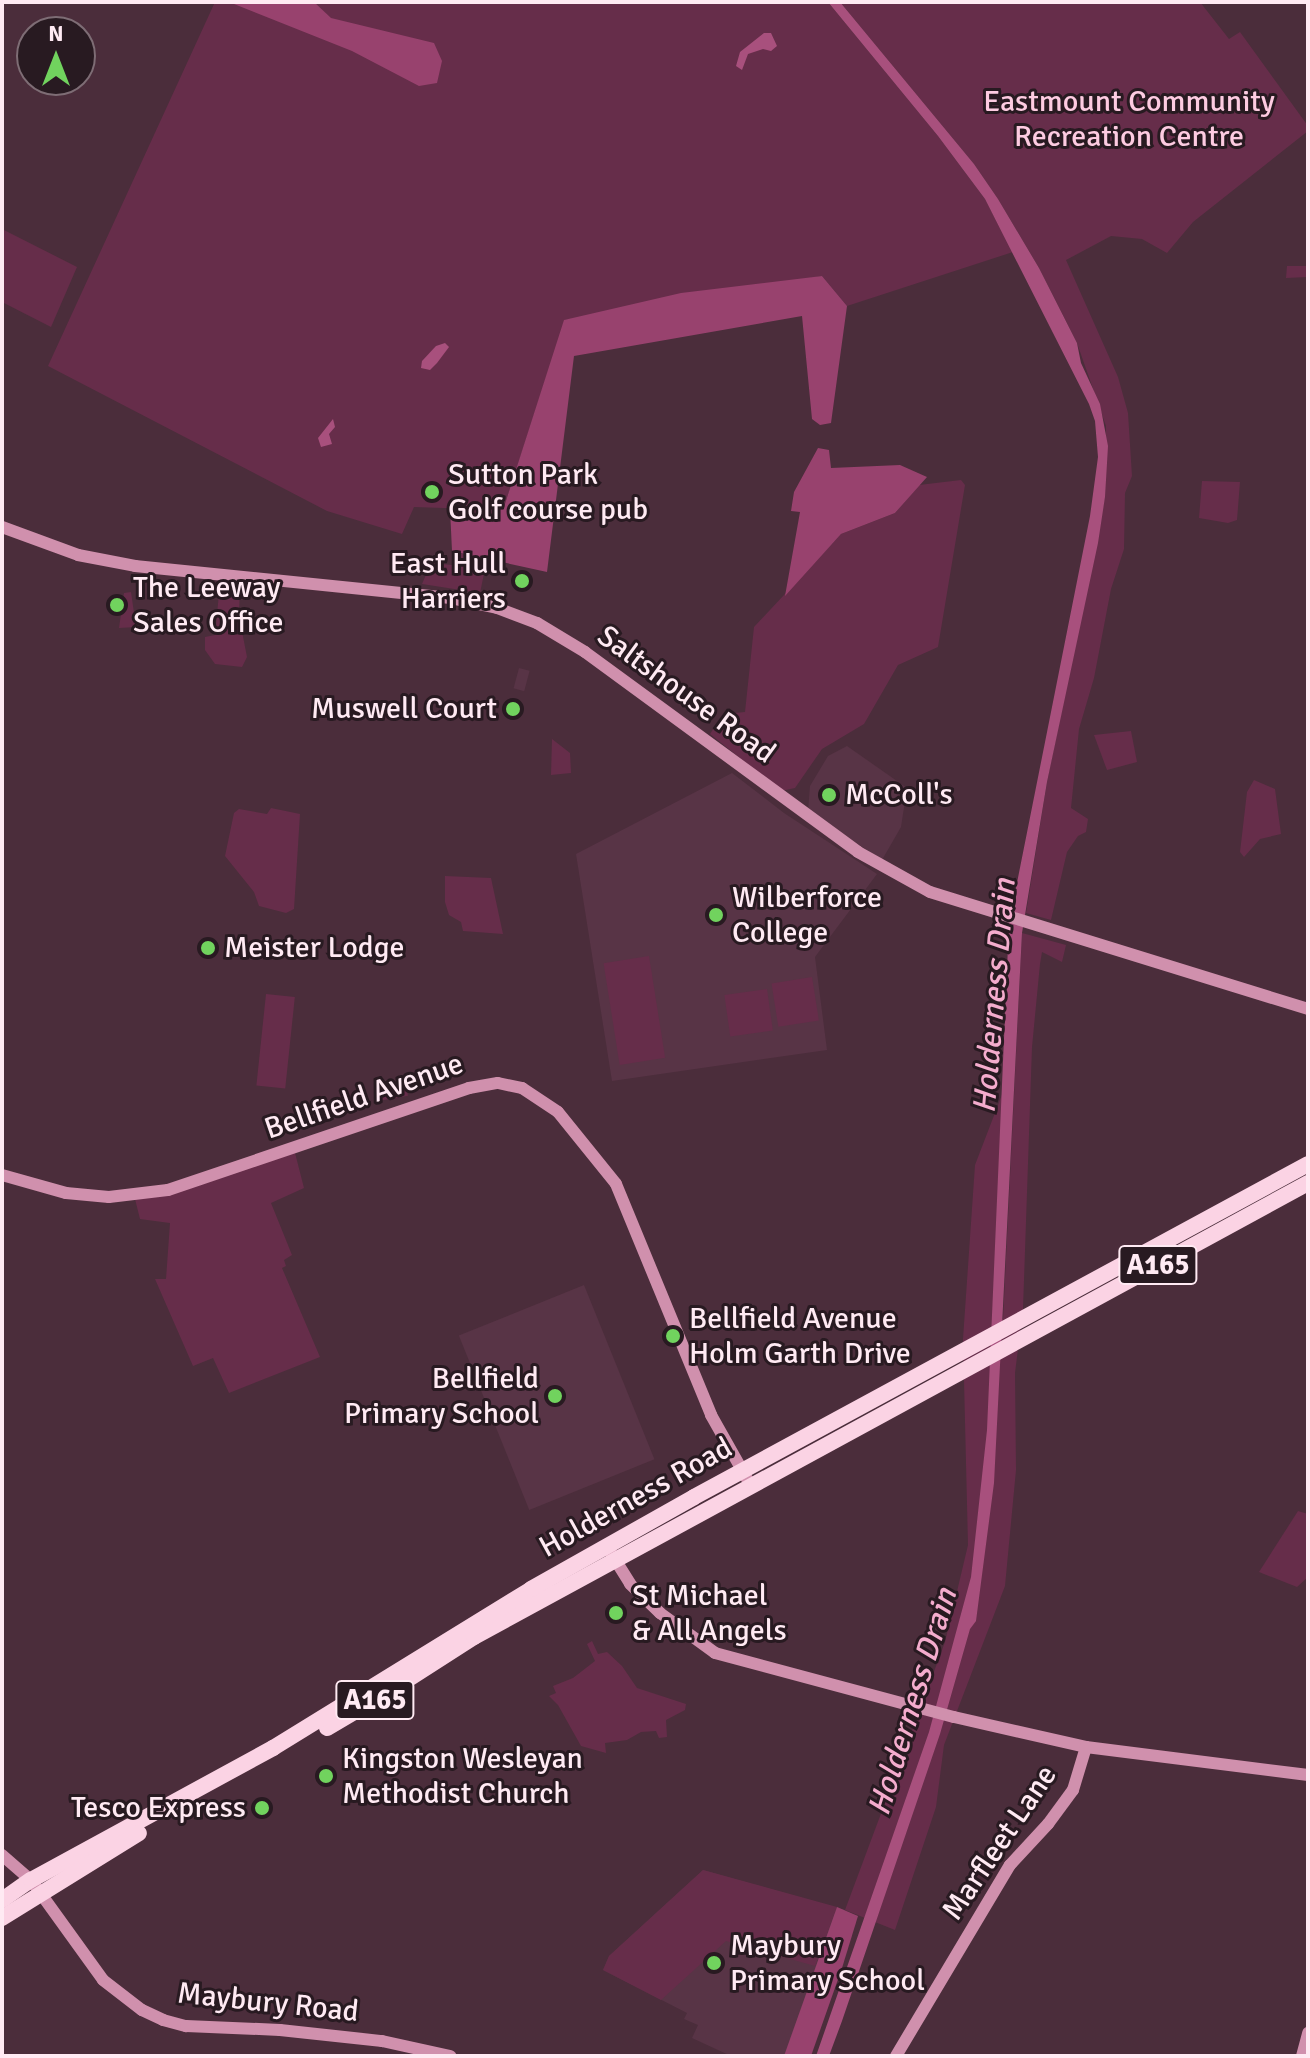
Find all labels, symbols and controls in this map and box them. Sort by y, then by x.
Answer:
north arrow [16,16,96,96]
text: N [48,20,64,47]
park label: Eastmount Community Recreation Centre [983,84,1275,154]
place label: Sutton Park Golf course pub [448,457,648,528]
marker: Sutton Park Golf course pub [423,483,441,501]
place label: East Hull Harriers [390,546,506,616]
place label: The Leeway Sales Office [133,570,284,640]
marker: East Hull Harriers [513,572,531,590]
marker: The Leeway Sales Office [108,596,126,614]
street label: Saltshouse Road [590,618,782,772]
place label: Muswell Court [311,691,497,727]
marker: Muswell Court [504,700,522,718]
place label: McColl's [845,777,953,813]
marker: McColl's [820,786,838,804]
water label: Holderness Drain [966,877,1024,1115]
place label: Wilberforce College [732,880,882,950]
marker: Wilberforce College [707,906,725,924]
place label: Meister Lodge [224,930,405,966]
marker: Meister Lodge [199,939,217,957]
street label: Bellfield Avenue [260,1046,468,1148]
road number: A165 [1118,1241,1198,1289]
place label: Bellfield Avenue Holm Garth Drive [689,1301,911,1372]
marker: Bellfield Avenue Holm Garth Drive [664,1327,682,1345]
place label: Bellfield Primary School [344,1361,539,1432]
marker: Bellfield Primary School [546,1387,564,1405]
street label: Holderness Road [533,1430,739,1566]
place label: St Michael & All Angels [632,1578,787,1648]
water label: Holderness Drain [860,1584,966,1820]
marker: St Michael & All Angels [607,1604,625,1622]
road number: A165 [335,1676,415,1724]
place label: Kingston Wesleyan Methodist Church [342,1741,583,1812]
street label: Marfleet Lane [935,1759,1065,1927]
marker: Kingston Wesleyan Methodist Church [317,1767,335,1785]
place label: Tesco Express [71,1790,246,1826]
marker: Tesco Express [253,1799,271,1817]
place label: Maybury Primary School [730,1928,925,1998]
marker: Maybury Primary School [705,1954,723,1972]
street label: Maybury Road [176,1976,360,2030]

